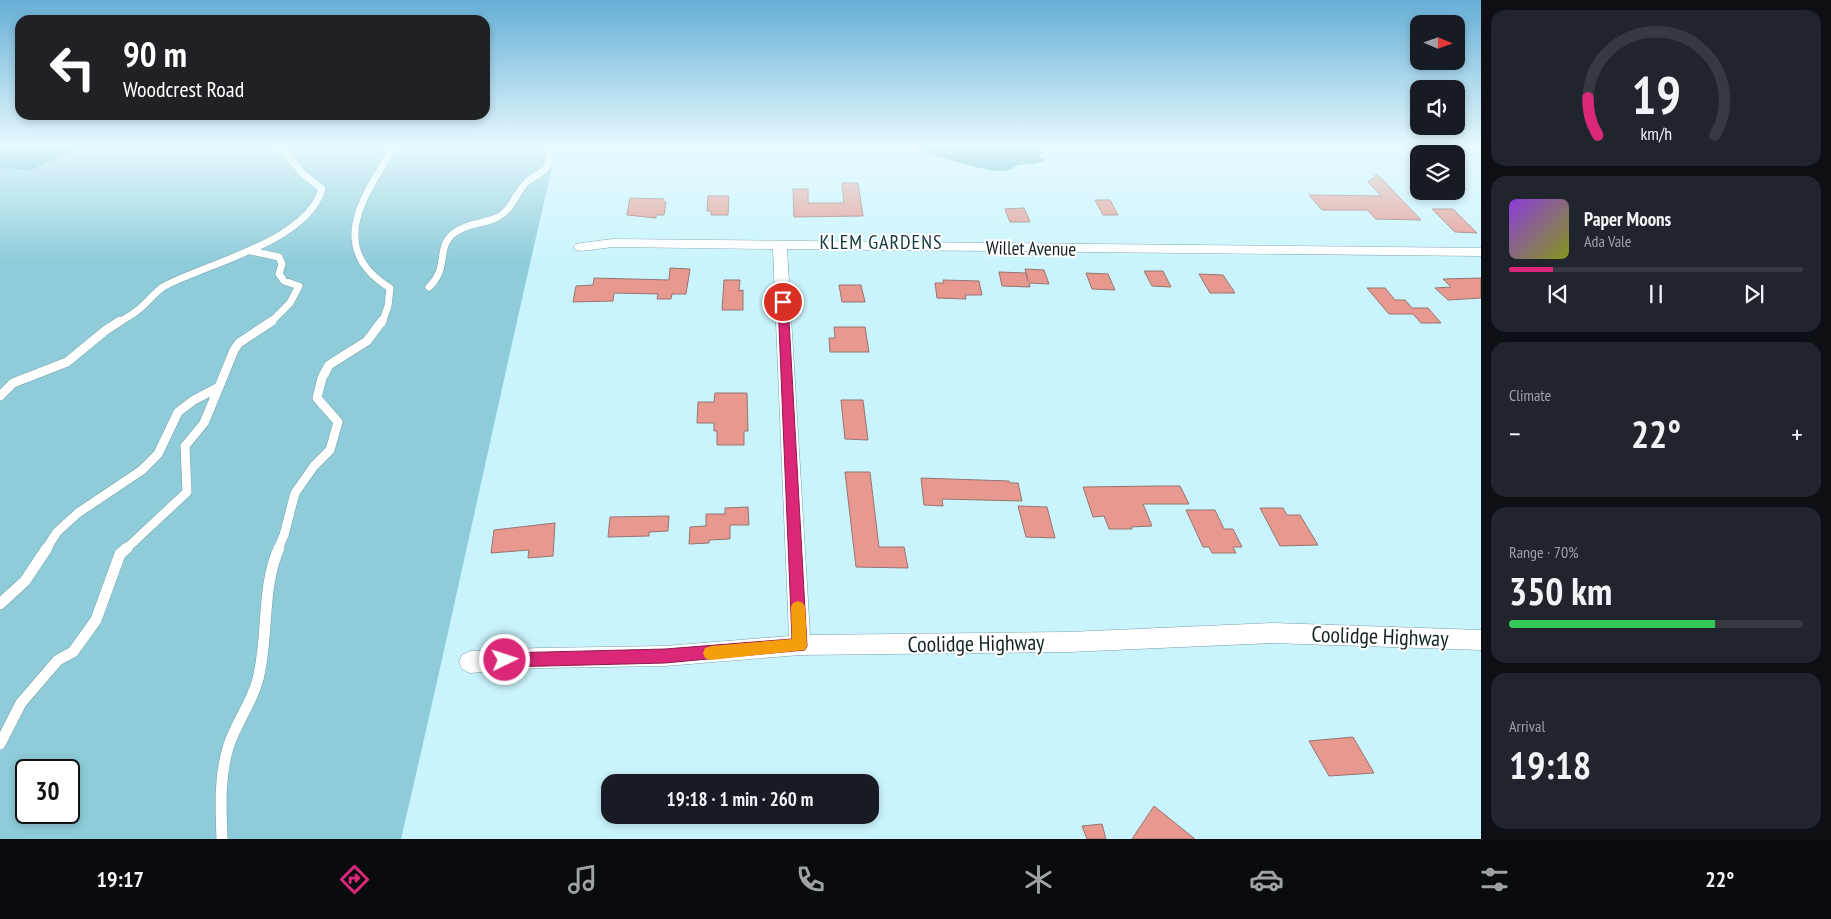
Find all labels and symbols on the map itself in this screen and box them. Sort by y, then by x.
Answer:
north arrow [1410,15,1465,70]
district label: KLEM GARDENS [819,229,943,255]
street label: Willet Avenue [986,235,1077,261]
pin [762,281,804,323]
street label: Coolidge Highway [1311,620,1450,652]
street label: Coolidge Highway [907,628,1045,658]
position arrow [478,633,530,685]
speed limit sign: 30 [15,759,80,824]

